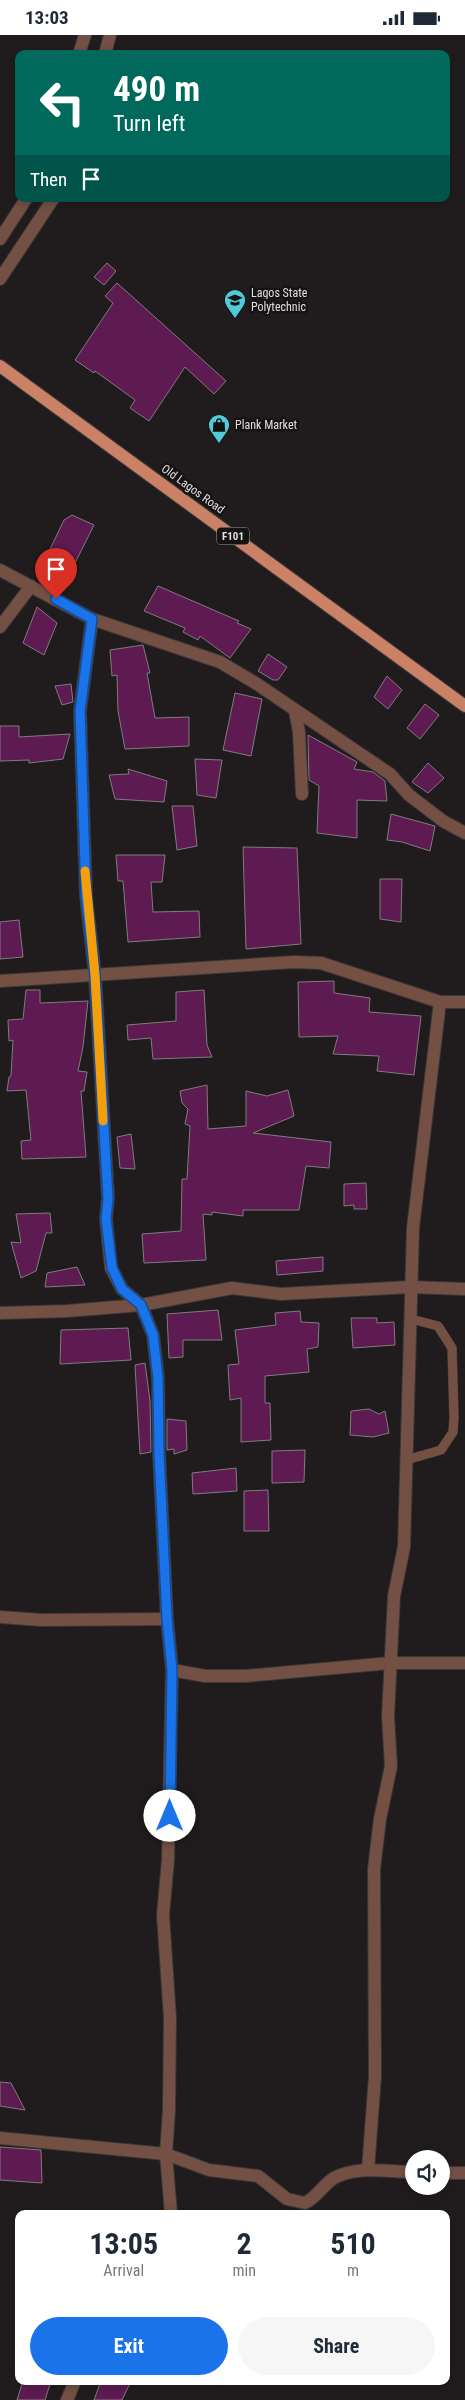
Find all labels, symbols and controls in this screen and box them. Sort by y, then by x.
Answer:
text: 13:03 [25,6,69,29]
text: 490 m [113,69,200,110]
icon: left [30,70,95,135]
text: Turn left [113,111,185,136]
icon: arrive [77,165,105,193]
text: Then [30,168,67,191]
place label: Lagos State Polytechnic [251,286,308,314]
school or university icon: Lagos State Polytechnic [223,288,247,319]
shop icon: Plank Market [207,413,231,444]
place label: Plank Market [235,418,298,432]
street label: Old Lagos Road [159,461,227,517]
road number: F101 [217,527,249,545]
pin [35,548,77,599]
icon: arrive [42,555,70,583]
position arrow [143,1789,195,1841]
map controls [405,2150,450,2195]
button: sound [405,2150,450,2195]
text: 13:05 [89,2226,158,2261]
text: 2 [237,2226,252,2261]
text: 510 [330,2226,376,2261]
text: Arrival [103,2261,144,2280]
text: min [232,2261,256,2280]
text: m [347,2261,359,2280]
button: Exit [30,2317,228,2375]
button: Share [238,2317,435,2375]

